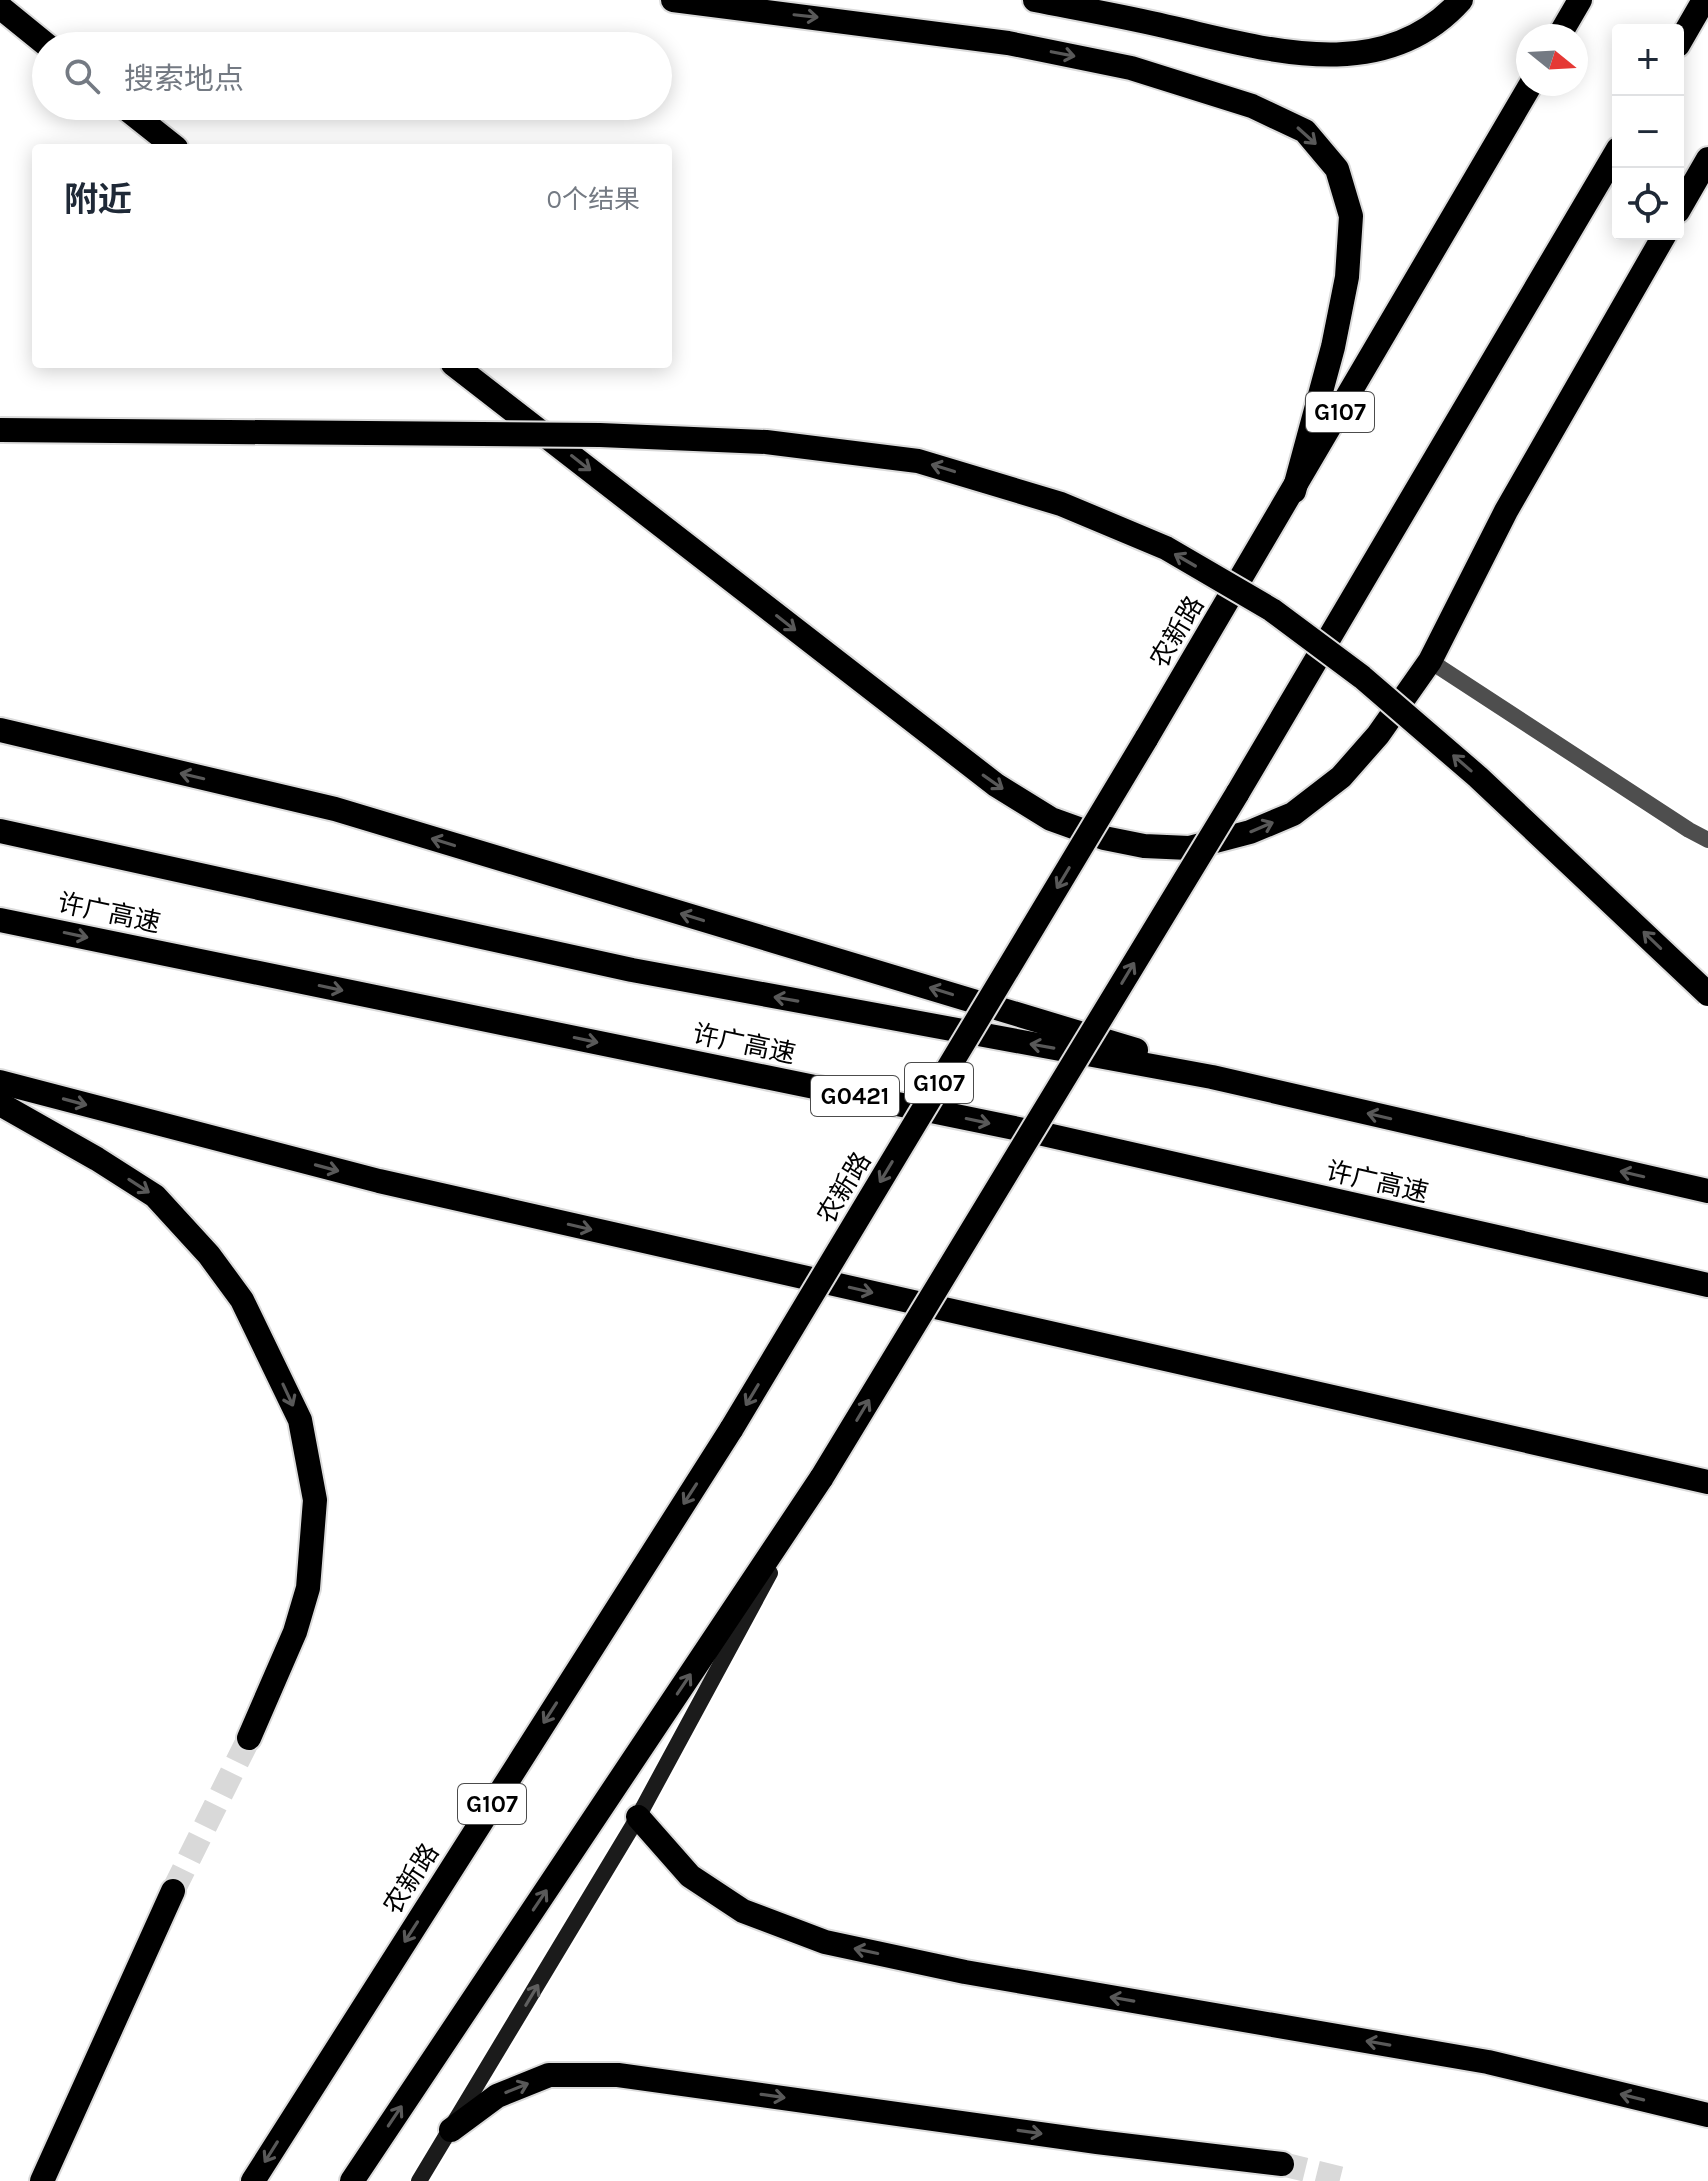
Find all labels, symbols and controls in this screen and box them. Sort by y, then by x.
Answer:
one-way arrow [792,8,819,23]
north arrow [1516,24,1588,96]
map controls [1612,24,1684,240]
button: + [1612,24,1684,96]
search box [32,32,672,120]
one-way arrow [1050,47,1075,62]
icon: search [60,54,104,98]
text: 搜索地点 [124,61,244,97]
button: − [1612,96,1684,168]
one-way arrow [1296,126,1317,145]
button: locate [1612,168,1684,240]
text: 附近 [64,180,132,220]
text: 0个结果 [547,184,640,215]
road number: G107 [1306,392,1374,432]
one-way arrow [570,455,591,472]
one-way arrow [930,460,955,475]
one-way arrow [1174,552,1197,568]
street label: 农新路 [1144,591,1210,673]
one-way arrow [775,615,797,632]
one-way arrow [1452,754,1472,772]
one-way arrow [180,768,205,783]
one-way arrow [981,773,1003,790]
one-way arrow [1249,818,1274,833]
one-way arrow [431,834,457,849]
one-way arrow [1055,866,1071,889]
street label: 许广高速 [55,887,163,939]
one-way arrow [680,909,706,924]
one-way arrow [63,929,89,944]
one-way arrow [1642,931,1662,950]
one-way arrow [1121,962,1137,985]
one-way arrow [318,981,343,996]
one-way arrow [929,983,955,998]
one-way arrow [774,990,799,1005]
street label: 许广高速 [690,1018,798,1070]
one-way arrow [572,1033,598,1048]
one-way arrow [1029,1037,1055,1052]
road number: G107 [905,1063,973,1103]
road number: G0421 [811,1076,899,1116]
one-way arrow [62,1096,88,1111]
one-way arrow [1366,1107,1392,1122]
one-way arrow [964,1114,990,1129]
street label: 农新路 [811,1147,877,1229]
street label: 许广高速 [1323,1155,1431,1209]
one-way arrow [878,1160,894,1183]
one-way arrow [314,1161,339,1176]
one-way arrow [1620,1165,1645,1180]
one-way arrow [128,1178,150,1194]
one-way arrow [567,1220,593,1235]
one-way arrow [848,1284,873,1299]
one-way arrow [281,1383,296,1407]
one-way arrow [744,1383,760,1406]
one-way arrow [855,1399,871,1422]
one-way arrow [682,1482,699,1504]
one-way arrow [677,1673,693,1696]
one-way arrow [542,1701,558,1724]
road number: G107 [458,1784,526,1824]
street label: 农新路 [377,1838,445,1920]
one-way arrow [532,1890,548,1912]
one-way arrow [402,1920,418,1943]
one-way arrow [854,1943,879,1958]
one-way arrow [524,1984,540,2007]
one-way arrow [1110,1990,1135,2005]
one-way arrow [1366,2034,1391,2049]
one-way arrow [504,2080,529,2095]
one-way arrow [1620,2088,1646,2103]
one-way arrow [759,2089,785,2104]
one-way arrow [387,2106,403,2128]
one-way arrow [1017,2125,1042,2140]
one-way arrow [263,2140,280,2162]

